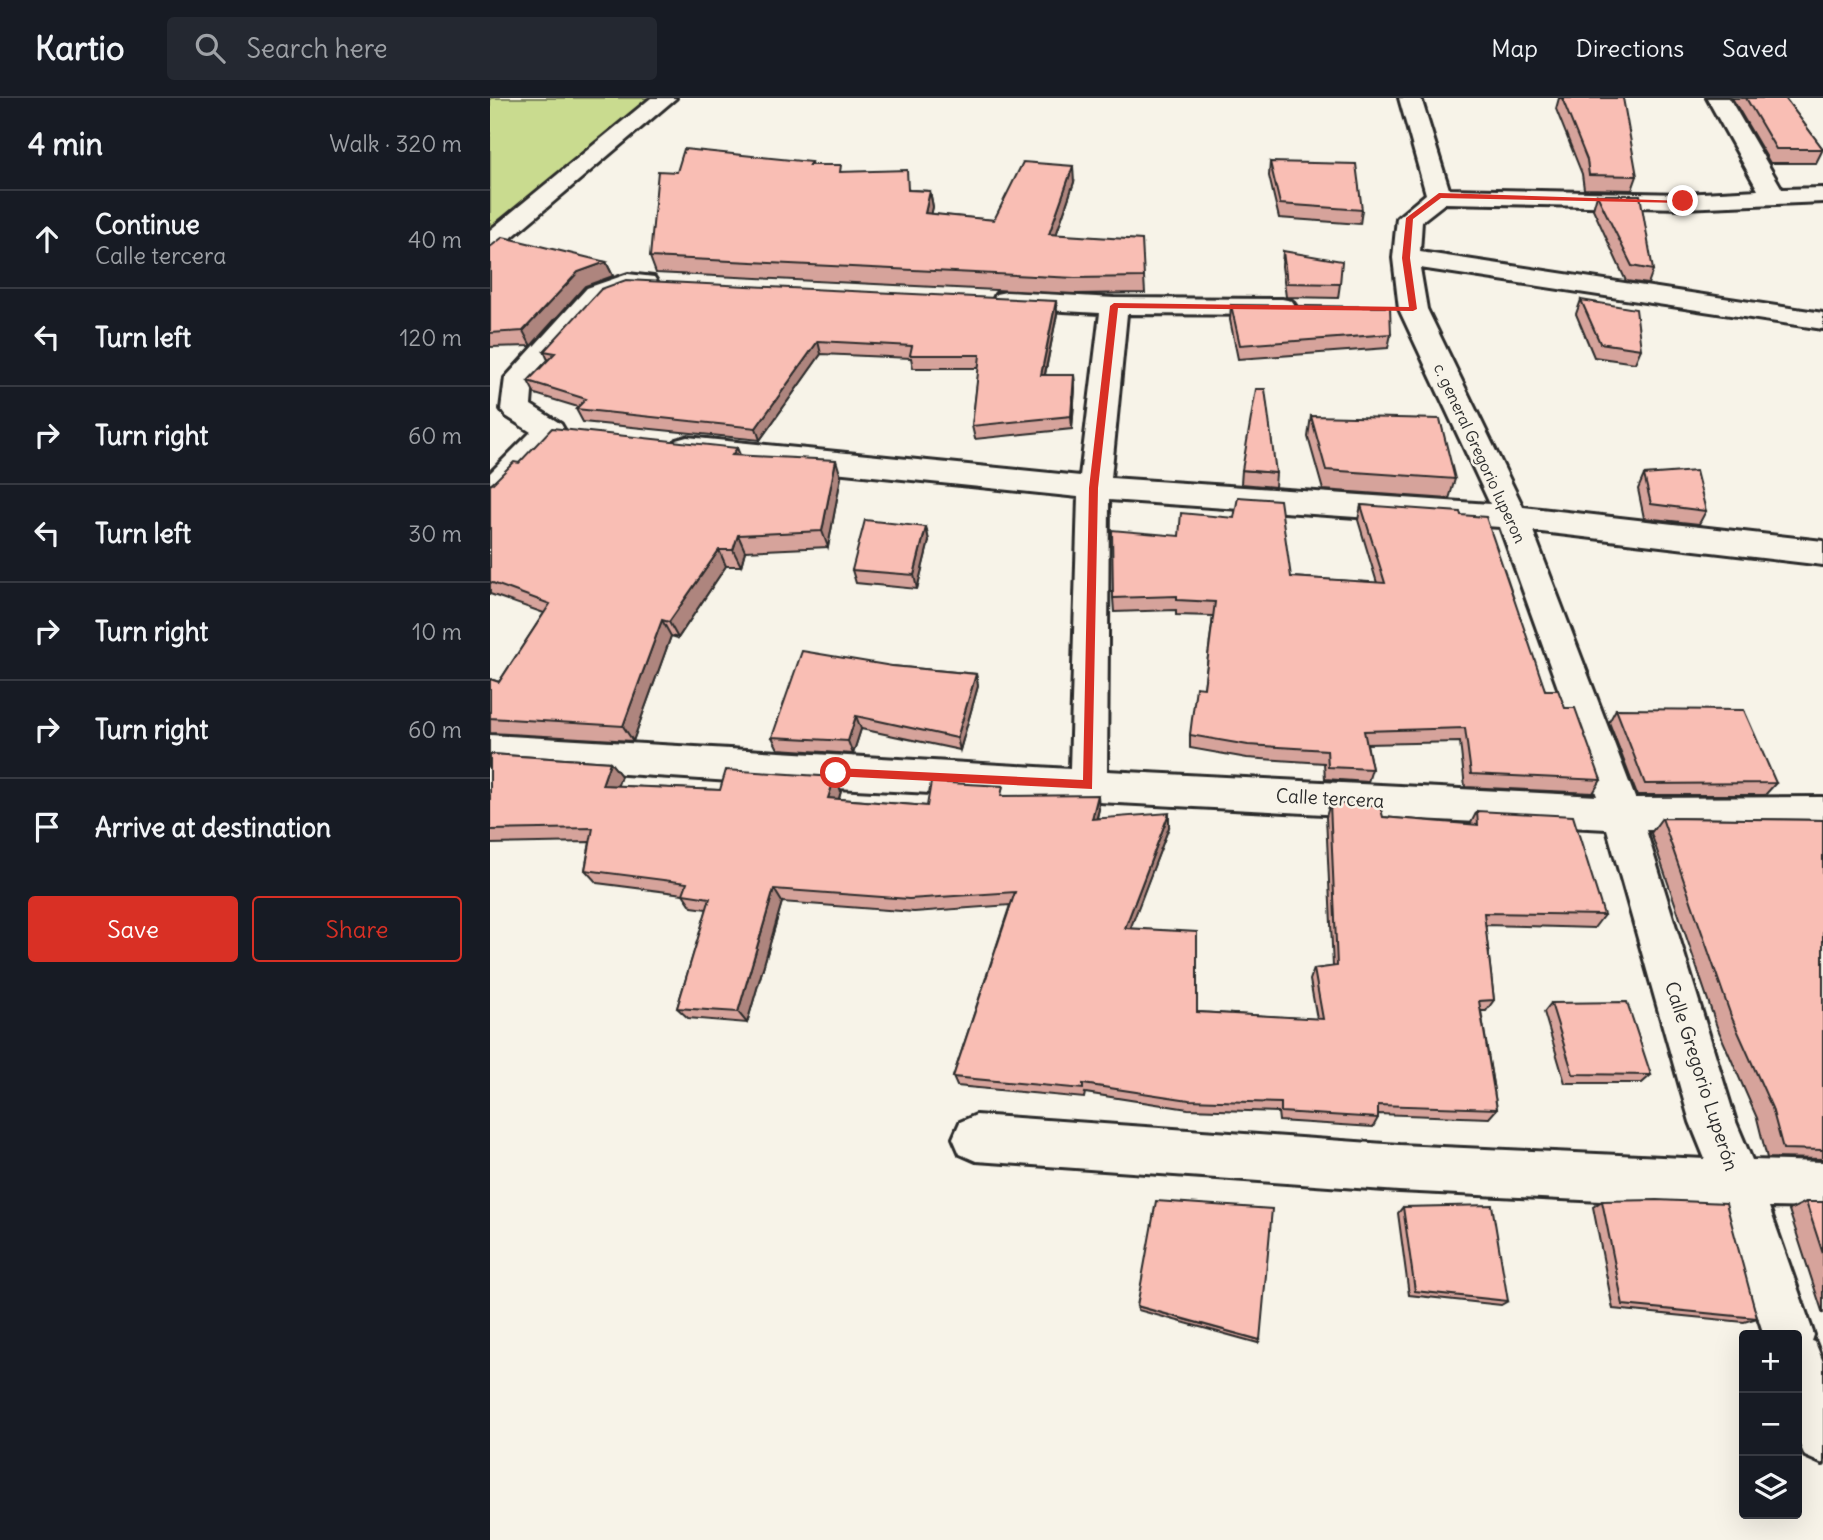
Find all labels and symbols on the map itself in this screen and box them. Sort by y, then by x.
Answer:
route end [1667,185,1698,216]
street label: c. general Gregorio luperon [1430,360,1530,546]
route start [820,757,851,788]
street label: Calle tercera [1275,783,1385,813]
street label: Calle Gregorio Luperón [1660,978,1744,1174]

